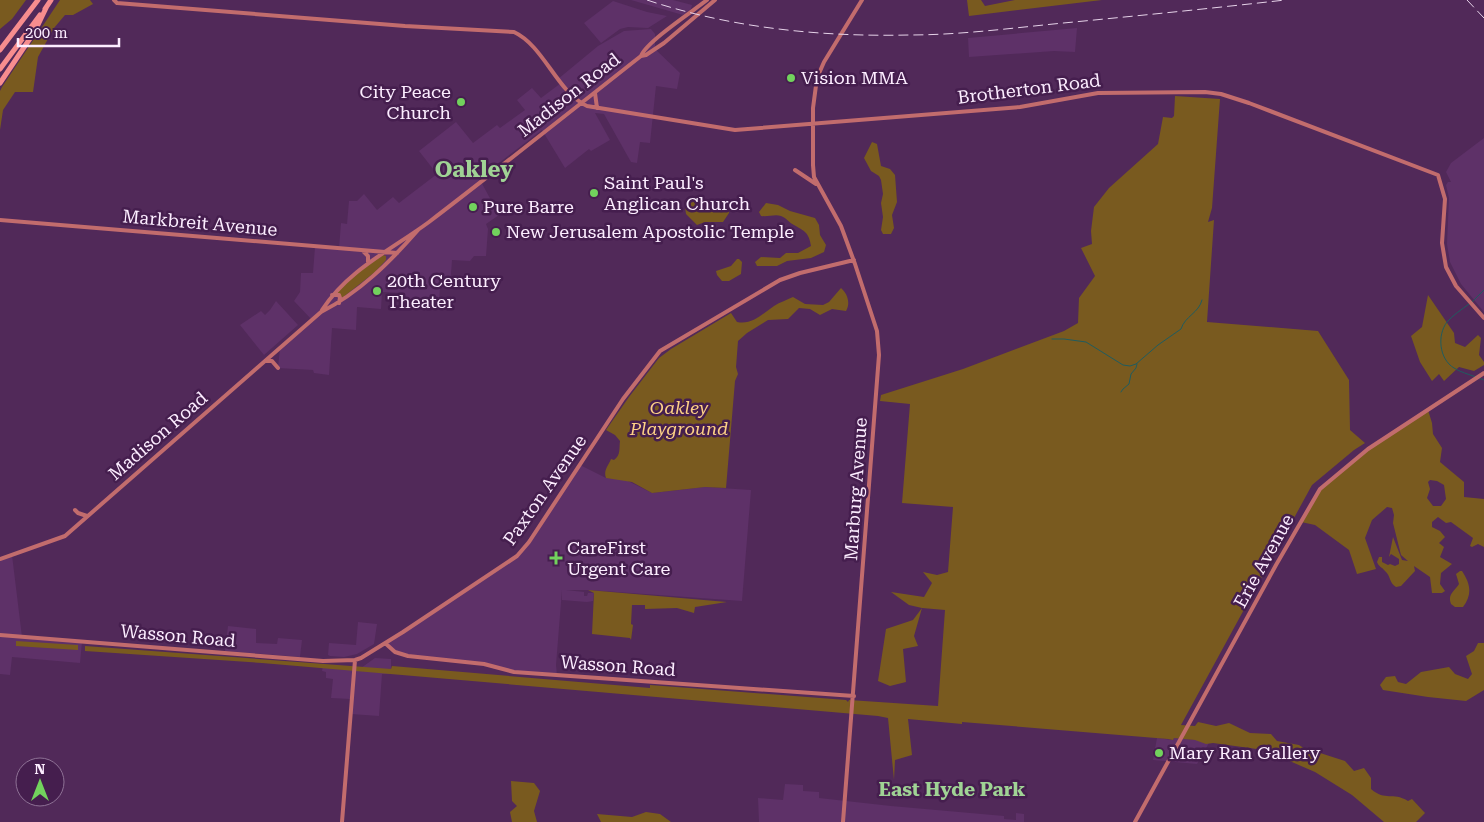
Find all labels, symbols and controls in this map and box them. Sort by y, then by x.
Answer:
scale bar [18,15,119,47]
text: 200 m [25,24,68,42]
street label: Madison Road [513,48,624,141]
place label: Vision MMA [801,67,908,88]
street label: Brotherton Road [956,69,1102,108]
marker: Vision MMA [785,72,797,84]
place label: City Peace Church [360,81,451,123]
marker: City Peace Church [455,96,467,108]
district label: Oakley [435,157,514,182]
place label: Saint Paul's Anglican Church [604,172,751,214]
marker: Saint Paul's Anglican Church [588,187,600,199]
place label: Pure Barre [483,196,574,217]
marker: Pure Barre [467,201,479,213]
street label: Markbreit Avenue [122,205,278,240]
place label: New Jerusalem Apostolic Temple [506,221,794,242]
marker: New Jerusalem Apostolic Temple [490,226,502,238]
place label: 20th Century Theater [387,270,501,312]
marker: 20th Century Theater [371,285,383,297]
street label: Madison Road [104,387,212,484]
park label: Oakley Playground [629,397,728,439]
street label: Marburg Avenue [840,417,871,561]
street label: Paxton Avenue [499,430,591,549]
street label: Erie Avenue [1229,510,1298,611]
place label: CareFirst Urgent Care [567,537,671,579]
marker: CareFirst Urgent Care [549,551,563,565]
street label: Wasson Road [120,620,237,651]
street label: Wasson Road [560,651,677,680]
place label: Mary Ran Gallery [1169,742,1321,763]
marker: Mary Ran Gallery [1153,747,1165,759]
north arrow [15,757,65,807]
text: N [35,761,46,777]
district label: East Hyde Park [879,778,1025,801]

